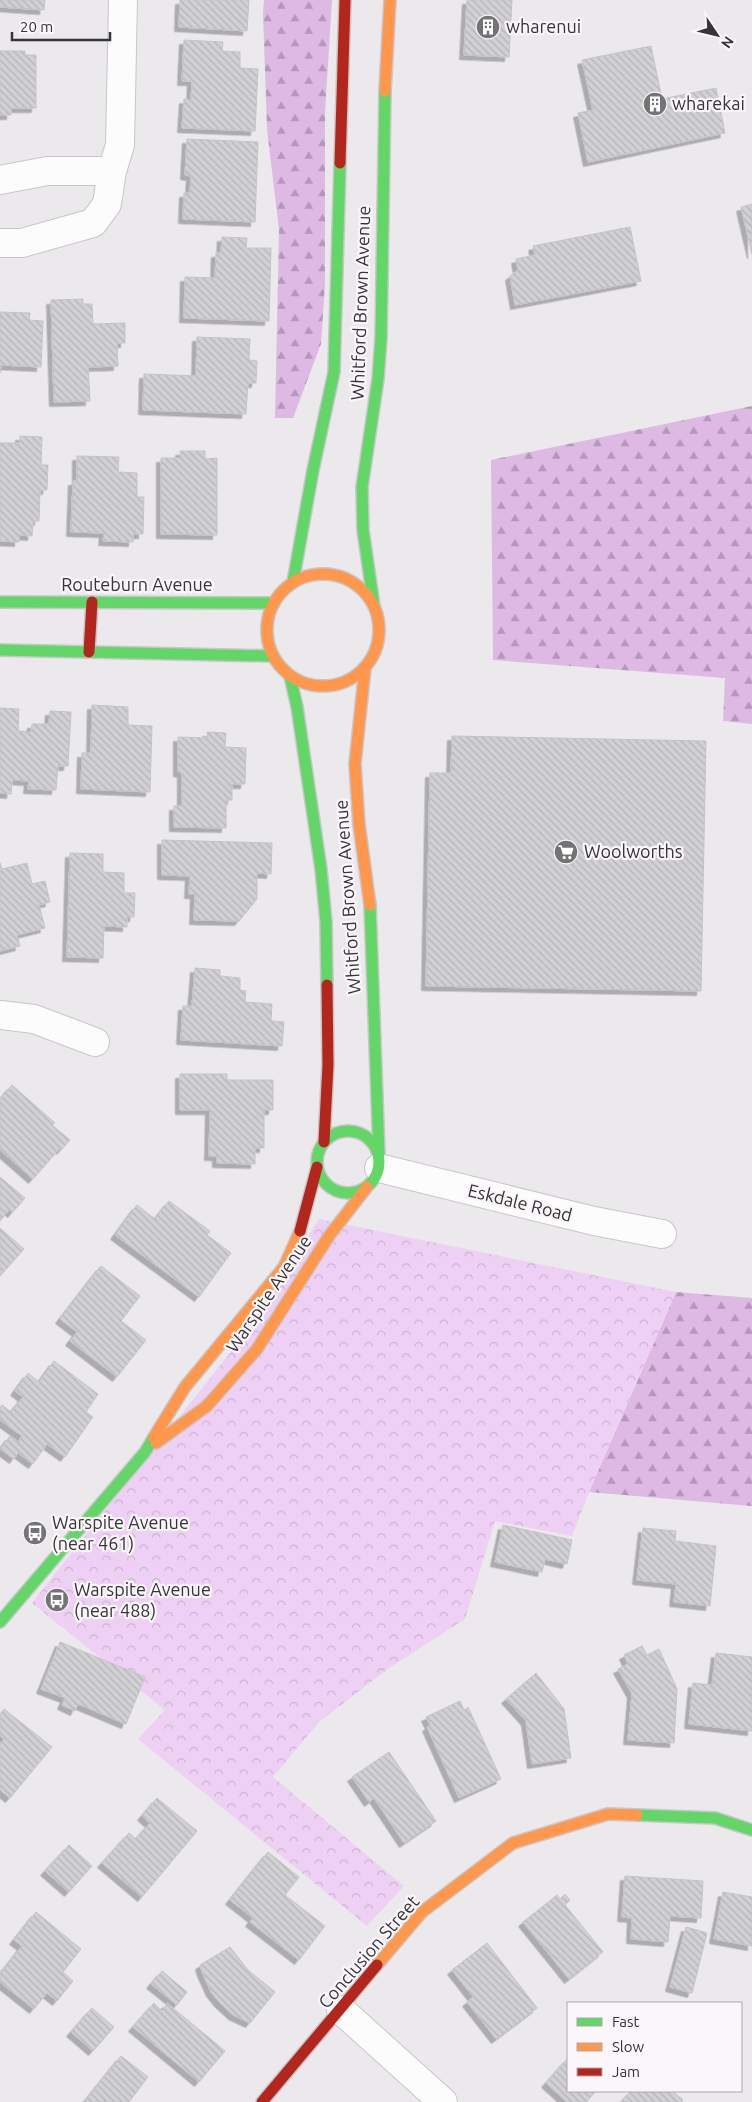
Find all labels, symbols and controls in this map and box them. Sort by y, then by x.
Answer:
scale bar [12,10,110,42]
north arrow [692,10,742,60]
building icon: wharenui [475,14,501,40]
place label: wharenui [506,16,581,36]
text: 20 m [20,18,53,35]
text: N [718,34,737,51]
building icon: wharekai [642,91,668,117]
place label: wharekai [672,93,745,113]
street label: Whitford Brown Avenue [347,205,373,401]
street label: Routeburn Avenue [61,574,213,594]
street label: Whitford Brown Avenue [330,799,364,995]
supermarket icon: Woolworths [553,839,579,865]
place label: Woolworths [584,841,683,861]
street label: Eskdale Road [466,1179,574,1225]
street label: Warspite Avenue [222,1231,315,1356]
place label: Warspite Avenue (near 461) [52,1512,189,1554]
bus stop icon: Warspite Avenue (near 461) [22,1520,48,1546]
place label: Warspite Avenue (near 488) [74,1579,211,1621]
bus stop icon: Warspite Avenue (near 488) [44,1587,70,1613]
street label: Conclusion Street [314,1891,423,2012]
legend [567,2002,742,2092]
text: Fast [612,2013,640,2030]
text: Slow [612,2038,645,2055]
text: Jam [612,2063,640,2080]

